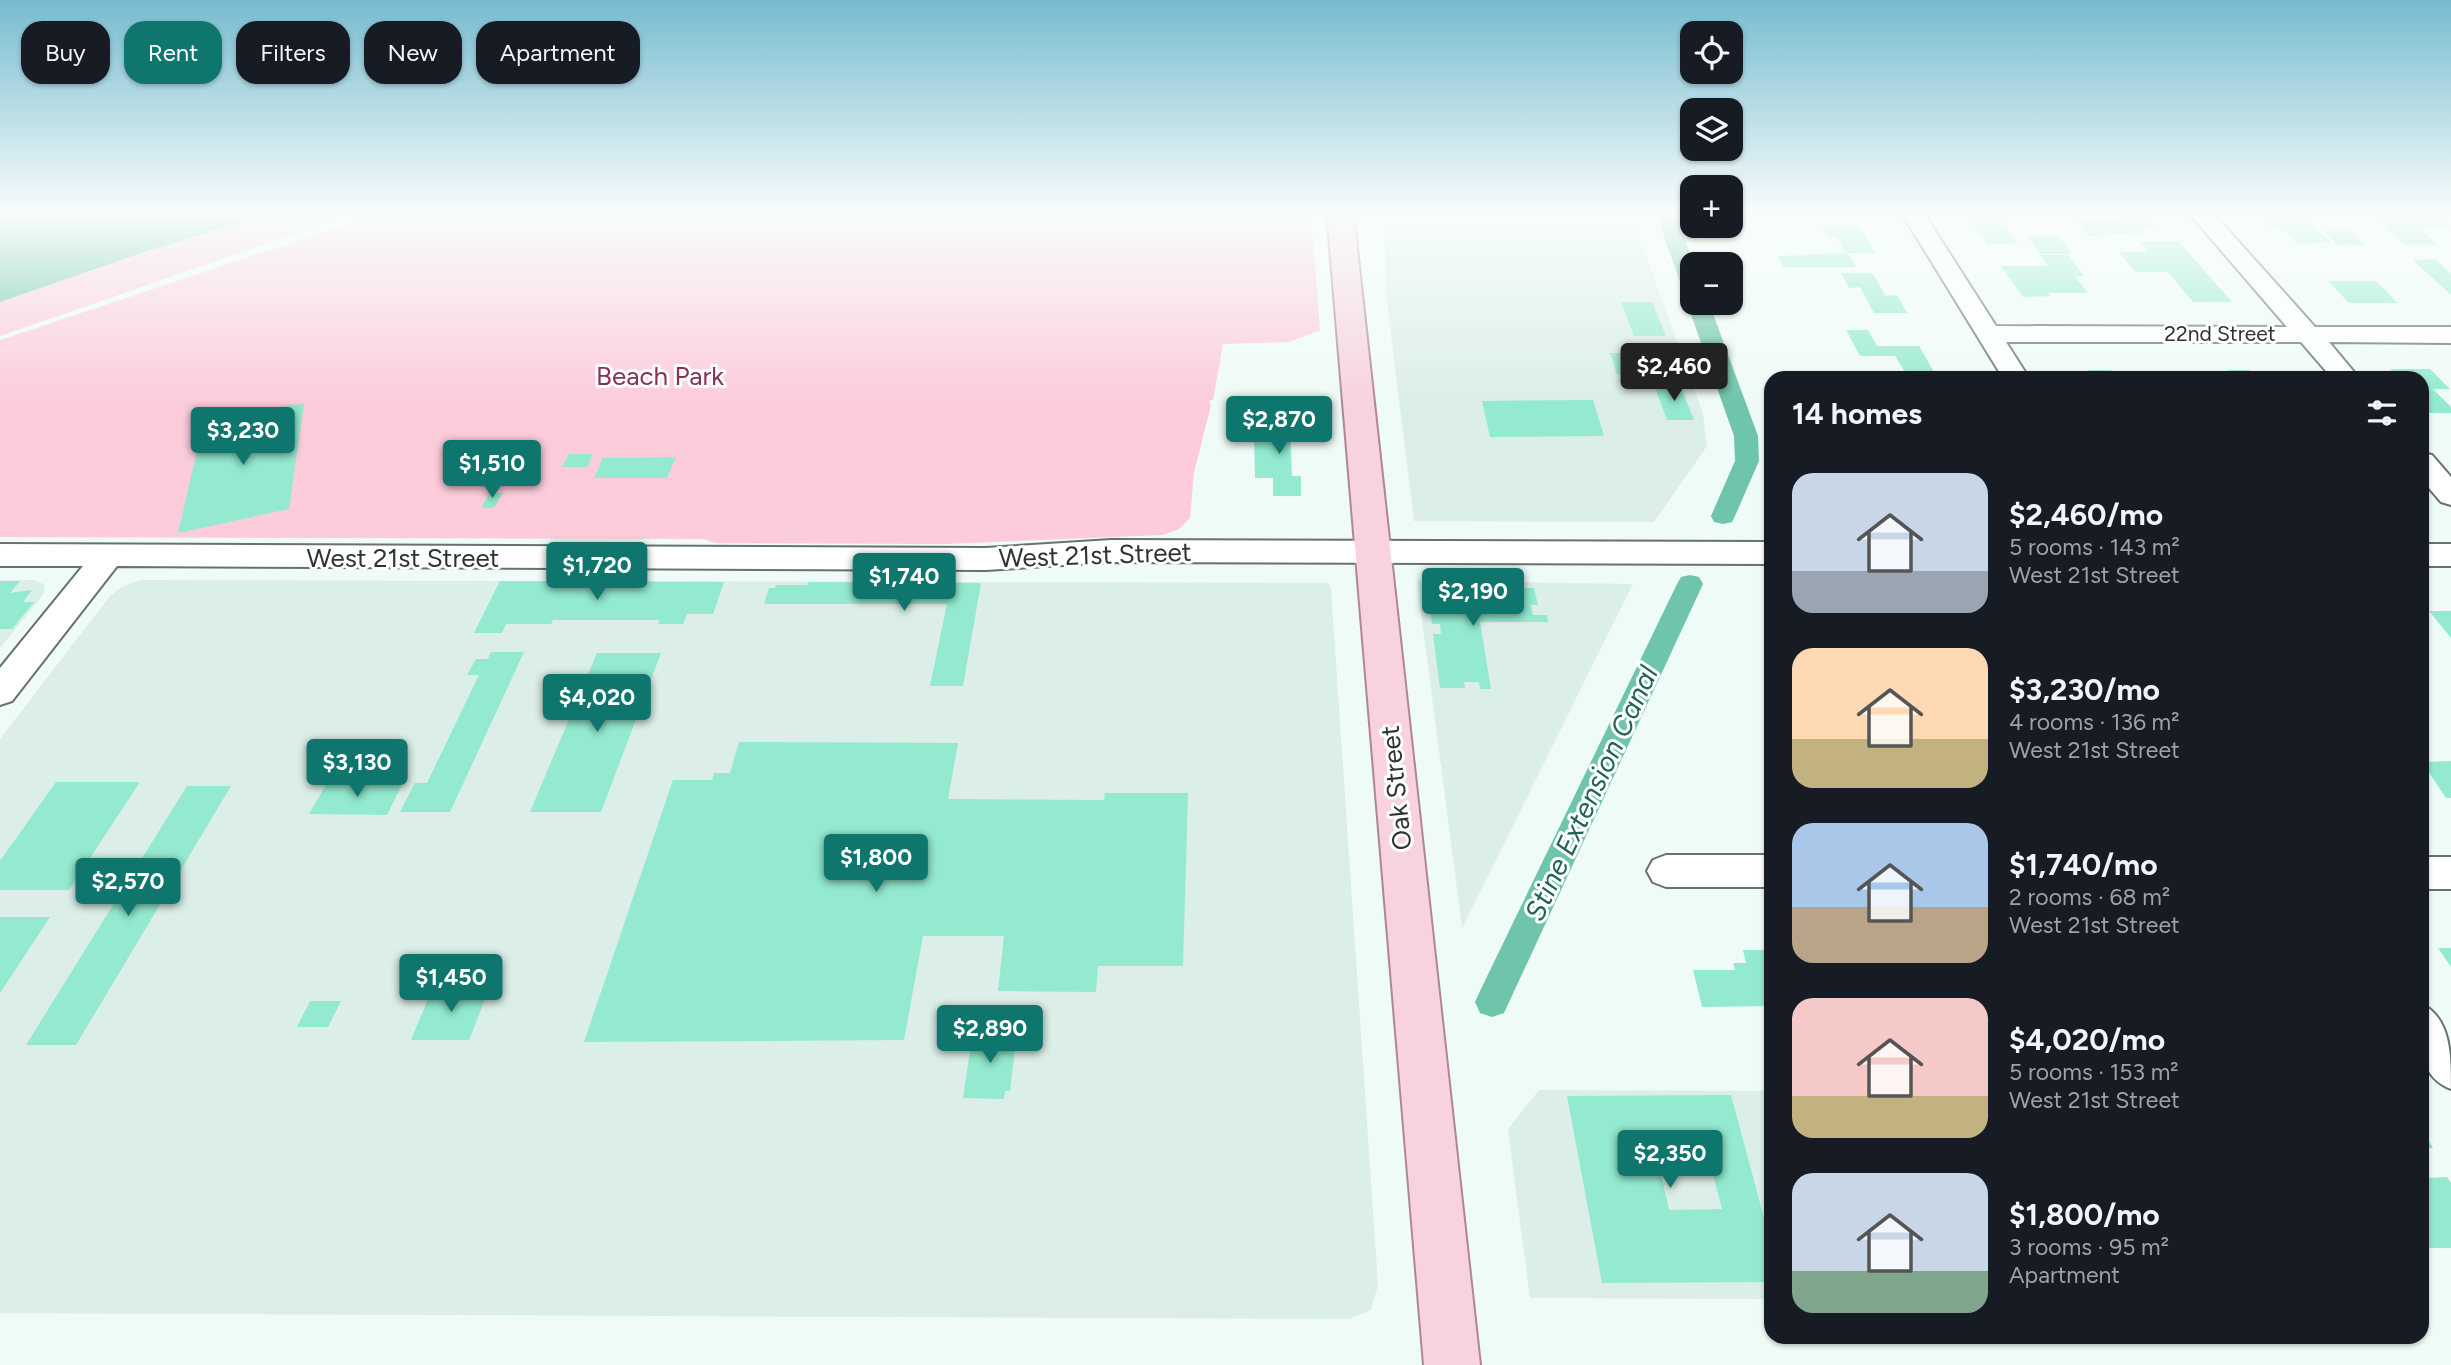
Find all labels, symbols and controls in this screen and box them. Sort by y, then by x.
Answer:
chip: Buy [21,21,110,84]
chip: Rent [124,21,222,84]
chip: Filters [236,21,350,84]
chip: New [364,21,462,84]
chip: Apartment [476,21,640,84]
map controls [1680,21,1743,315]
button: locate [1680,21,1743,84]
button: layers [1680,98,1743,161]
button: + [1680,175,1743,238]
button: − [1680,252,1743,315]
street label: 22nd Street [2164,321,2276,346]
pin: $2,460 [1617,344,1731,403]
text: $2,460 [1637,352,1711,380]
park label: Beach Park [596,360,724,392]
icon: filters [2363,394,2401,432]
text: 14 homes [1792,395,1922,432]
pin: $2,870 [1222,396,1336,456]
text: $2,870 [1242,405,1316,433]
pin: $3,230 [186,407,300,467]
text: $3,230 [207,416,279,444]
pin: $1,510 [435,440,549,500]
text: $1,510 [459,449,525,477]
text: $2,460/mo [2009,496,2163,533]
icon: home [1848,501,1932,585]
text: 5 rooms · 143 m² [2009,533,2180,561]
street label: West 21st Street [998,536,1192,574]
street label: West 21st Street [307,542,500,574]
pin: $1,720 [540,542,654,602]
text: $1,720 [562,551,632,579]
pin: $1,740 [847,554,961,613]
text: West 21st Street [2009,561,2180,589]
text: $1,740 [869,562,939,590]
pin: $2,190 [1416,568,1530,628]
text: $2,190 [1438,577,1508,605]
water label: Stine Extension Canal [1517,659,1665,926]
text: $3,230/mo [2009,671,2160,708]
pin: $4,020 [540,674,654,734]
icon: home [1848,676,1932,760]
text: $4,020 [559,683,635,711]
text: 4 rooms · 136 m² [2009,708,2180,736]
street label: Oak Street [1374,724,1418,852]
text: West 21st Street [2009,736,2180,764]
pin: $3,130 [300,740,414,799]
text: $3,130 [323,748,391,776]
pin: $1,800 [819,834,933,894]
text: $1,800 [840,843,912,871]
text: $1,740/mo [2009,846,2158,883]
icon: home [1848,851,1932,935]
pin: $2,570 [71,858,185,918]
text: $2,570 [91,867,165,895]
text: 2 rooms · 68 m² [2009,883,2170,911]
text: West 21st Street [2009,911,2180,939]
pin: $1,450 [394,954,508,1014]
text: $1,450 [415,963,487,991]
pin: $2,890 [933,1006,1047,1065]
text: $2,890 [953,1014,1027,1042]
text: $4,020/mo [2009,1021,2165,1058]
icon: home [1848,1026,1932,1110]
text: 5 rooms · 153 m² [2009,1058,2179,1086]
text: West 21st Street [2009,1086,2180,1114]
pin: $2,350 [1613,1130,1727,1190]
text: $2,350 [1633,1139,1707,1167]
text: $1,800/mo [2009,1196,2160,1233]
icon: home [1848,1201,1932,1285]
text: 3 rooms · 95 m² [2009,1233,2169,1261]
text: Apartment [2009,1261,2120,1289]

